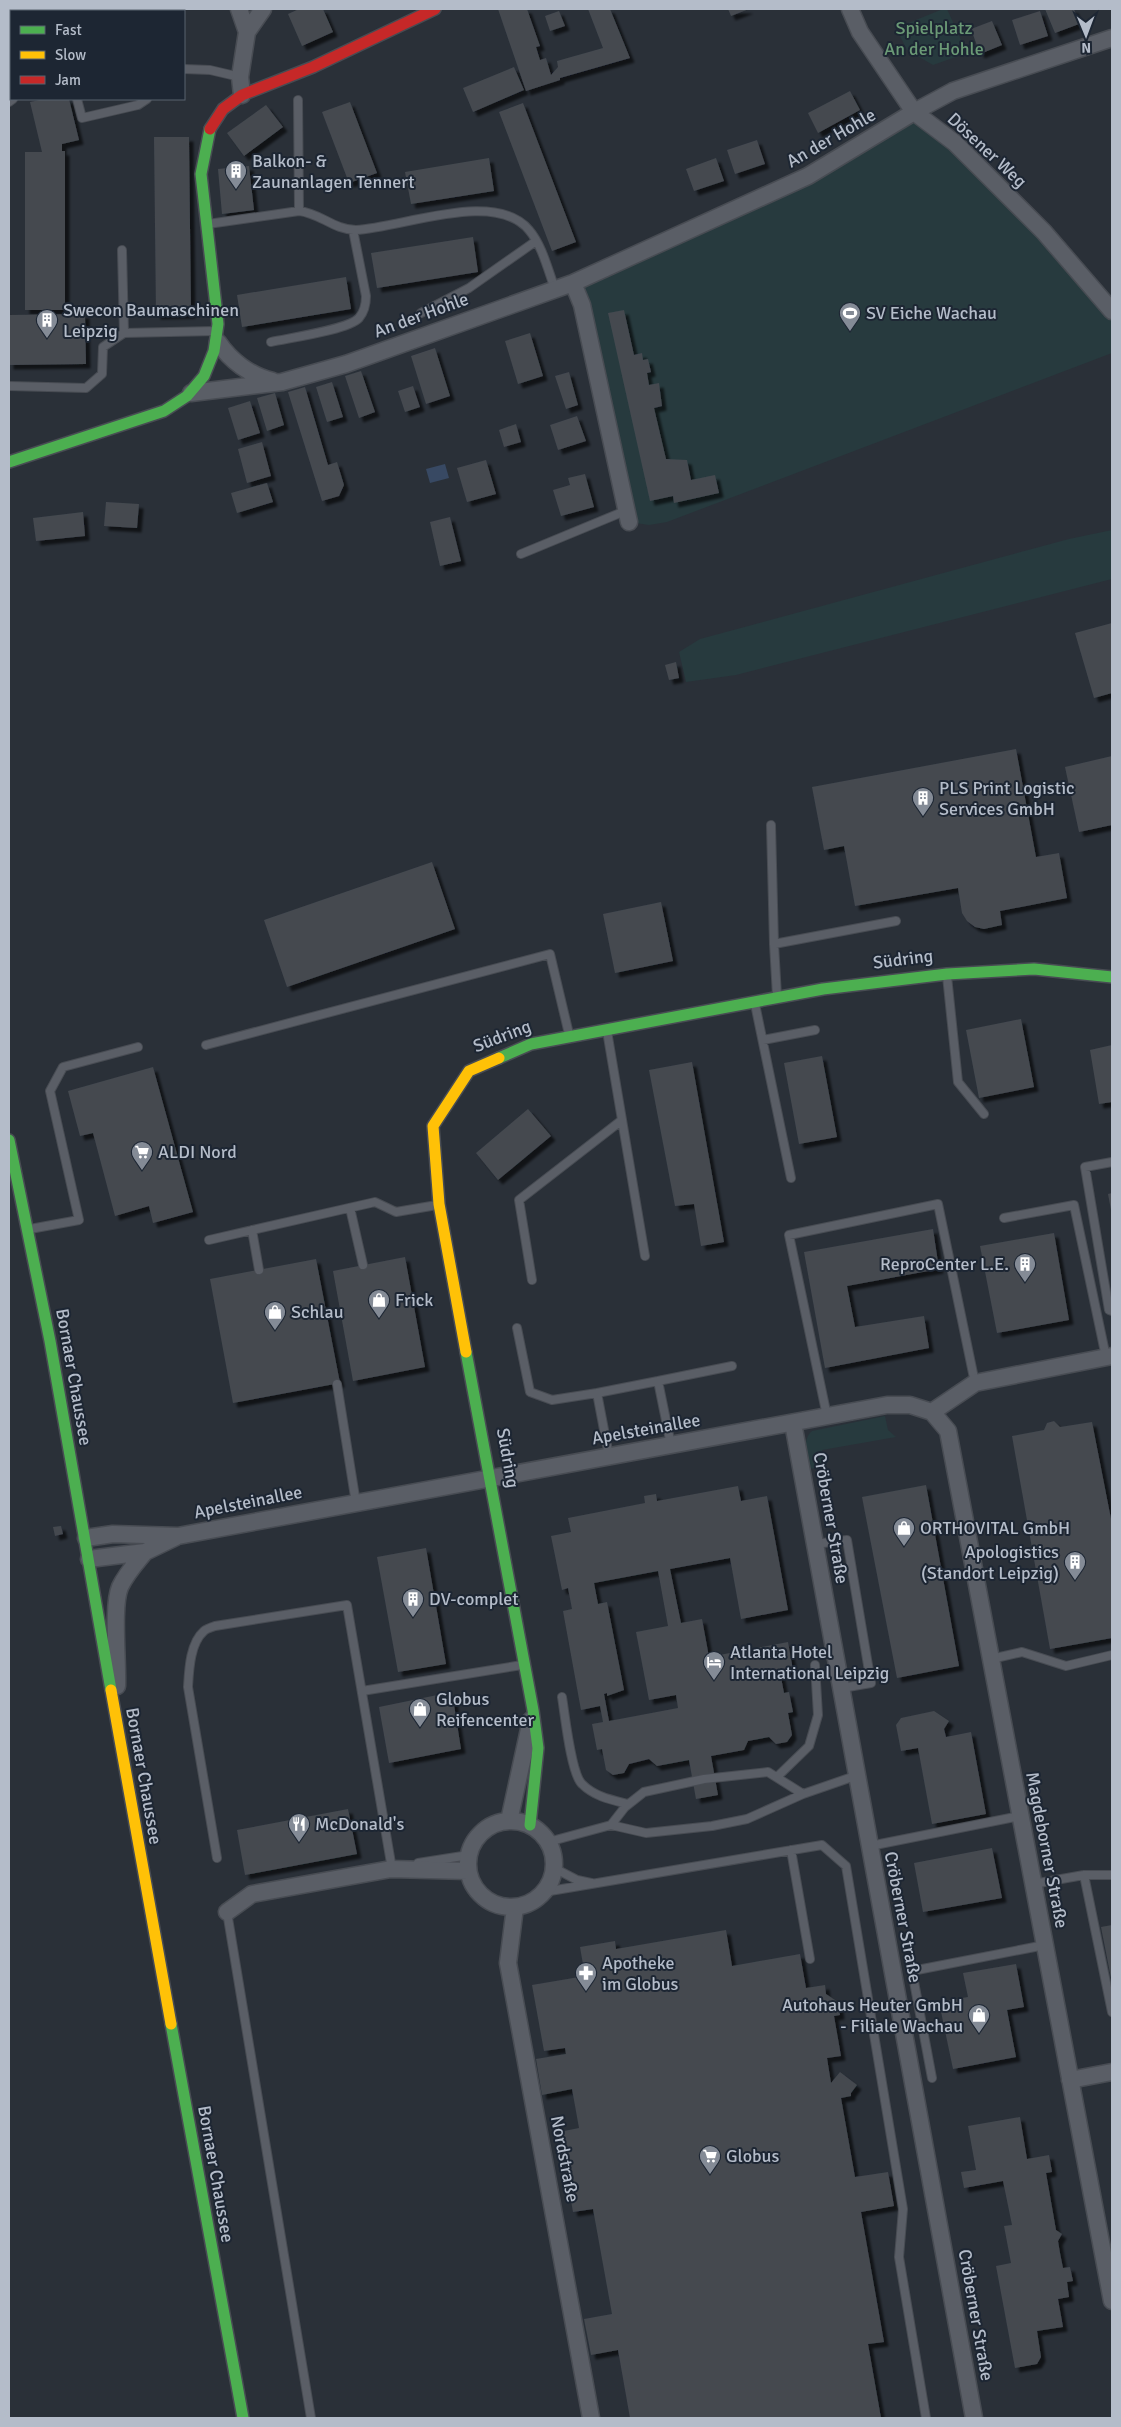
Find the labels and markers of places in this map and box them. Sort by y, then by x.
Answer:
place label: Balkon- & Zaunanlagen Tennert [252,150,415,193]
building icon: Balkon- & Zaunanlagen Tennert [224,159,248,190]
place label: Swecon Baumaschinen Leipzig [63,299,239,342]
sports icon: SV Eiche Wachau [838,301,862,332]
place label: SV Eiche Wachau [866,302,997,324]
building icon: Swecon Baumaschinen Leipzig [35,308,59,339]
place label: PLS Print Logistic Services GmbH [939,777,1075,820]
building icon: PLS Print Logistic Services GmbH [911,786,935,817]
supermarket icon: ALDI Nord [130,1140,154,1171]
place label: ALDI Nord [158,1141,237,1163]
building icon: ReproCenter L.E. [1013,1252,1037,1283]
place label: ReproCenter L.E. [880,1253,1009,1275]
shop icon: Frick [367,1288,391,1319]
place label: Frick [395,1289,433,1311]
shop icon: Schlau [263,1300,287,1331]
place label: Schlau [291,1301,344,1323]
shop icon: ORTHOVITAL GmbH [892,1516,916,1547]
place label: ORTHOVITAL GmbH [920,1517,1070,1539]
place label: Apologistics (Standort Leipzig) [921,1541,1059,1584]
building icon: Apologistics (Standort Leipzig) [1063,1550,1087,1581]
building icon: DV-complet [401,1587,425,1618]
place label: DV-complet [429,1588,519,1610]
place label: Atlanta Hotel International Leipzig [730,1641,889,1684]
hotel icon: Atlanta Hotel International Leipzig [702,1650,726,1681]
place label: Globus Reifencenter [436,1688,534,1731]
shop icon: Globus Reifencenter [408,1697,432,1728]
restaurant icon: McDonald's [287,1812,311,1843]
place label: McDonald's [315,1813,404,1835]
place label: Apotheke im Globus [602,1952,679,1995]
pharmacy icon: Apotheke im Globus [574,1961,598,1992]
place label: Autohaus Heuter GmbH - Filiale Wachau [782,1994,963,2037]
shop icon: Autohaus Heuter GmbH - Filiale Wachau [967,2003,991,2034]
supermarket icon: Globus [698,2144,722,2175]
place label: Globus [726,2145,779,2167]

